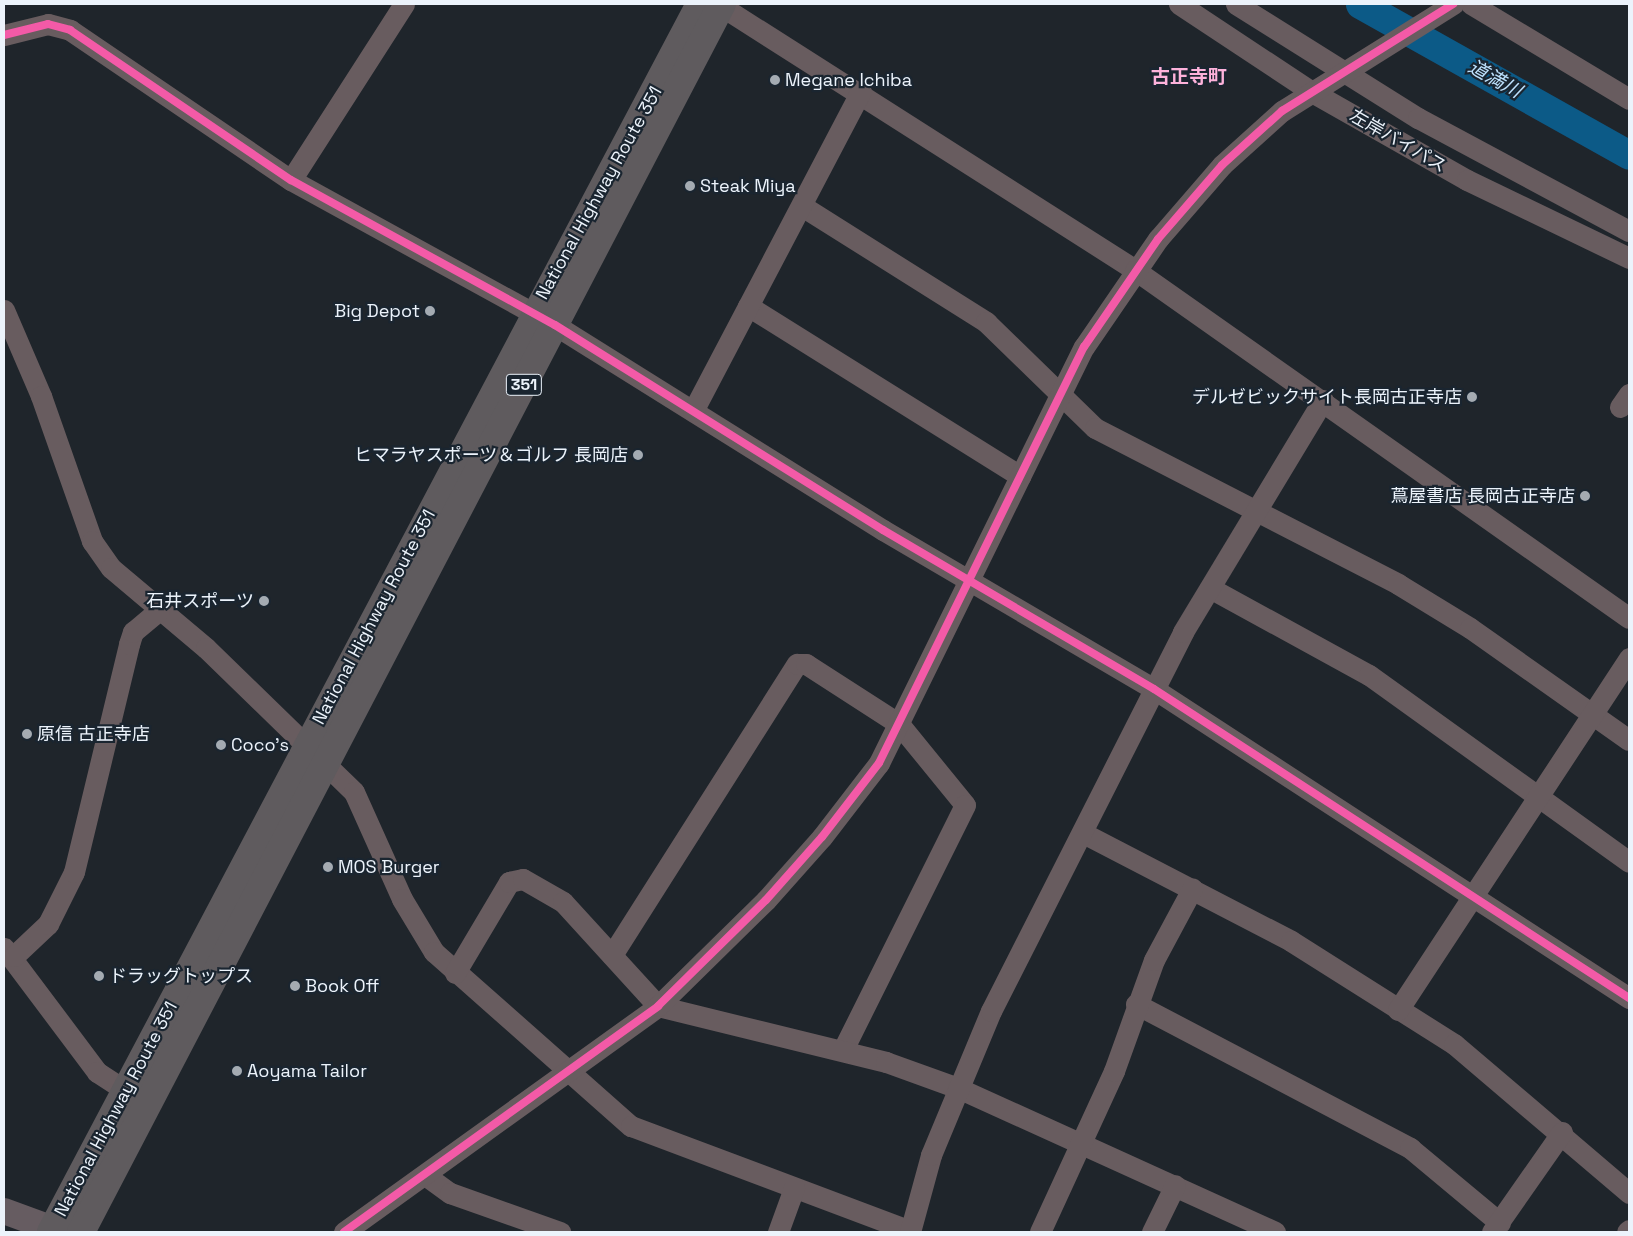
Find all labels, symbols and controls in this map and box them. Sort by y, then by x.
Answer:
water label: 道満川 [1465,55,1525,103]
district label: 古正寺町 [1151,66,1227,88]
place label: Megane Ichiba [785,69,912,91]
marker: Megane Ichiba [769,74,781,86]
street label: National Highway Route 351 [531,83,667,303]
street label: 左岸バイパス [1346,105,1450,177]
place label: Steak Miya [700,175,796,197]
marker: Steak Miya [684,180,696,192]
place label: Big Depot [334,300,420,322]
marker: Big Depot [424,305,436,317]
road number: 351 [505,372,543,398]
place label: デルゼビックサイト長岡古正寺店 [1192,386,1462,408]
marker: デルゼビックサイト長岡古正寺店 [1466,391,1478,403]
place label: ヒマラヤスポーツ＆ゴルフ 長岡店 [353,444,628,466]
marker: ヒマラヤスポーツ＆ゴルフ 長岡店 [632,449,644,461]
place label: 蔦屋書店 長岡古正寺店 [1390,485,1575,507]
marker: 蔦屋書店 長岡古正寺店 [1579,490,1591,502]
street label: National Highway Route 351 [308,506,440,728]
place label: 石井スポーツ [146,590,254,612]
marker: 石井スポーツ [258,595,270,607]
place label: 原信 古正寺店 [37,723,150,745]
marker: 原信 古正寺店 [21,728,33,740]
place label: Coco's [231,734,289,756]
marker: Coco's [215,739,227,751]
place label: MOS Burger [338,856,440,878]
marker: MOS Burger [322,861,334,873]
place label: ドラッグトップス [109,965,253,987]
marker: ドラッグトップス [93,970,105,982]
place label: Book Off [305,975,379,997]
marker: Book Off [289,980,301,992]
street label: National Highway Route 351 [50,998,182,1220]
place label: Aoyama Tailor [247,1060,367,1082]
marker: Aoyama Tailor [231,1065,243,1077]

